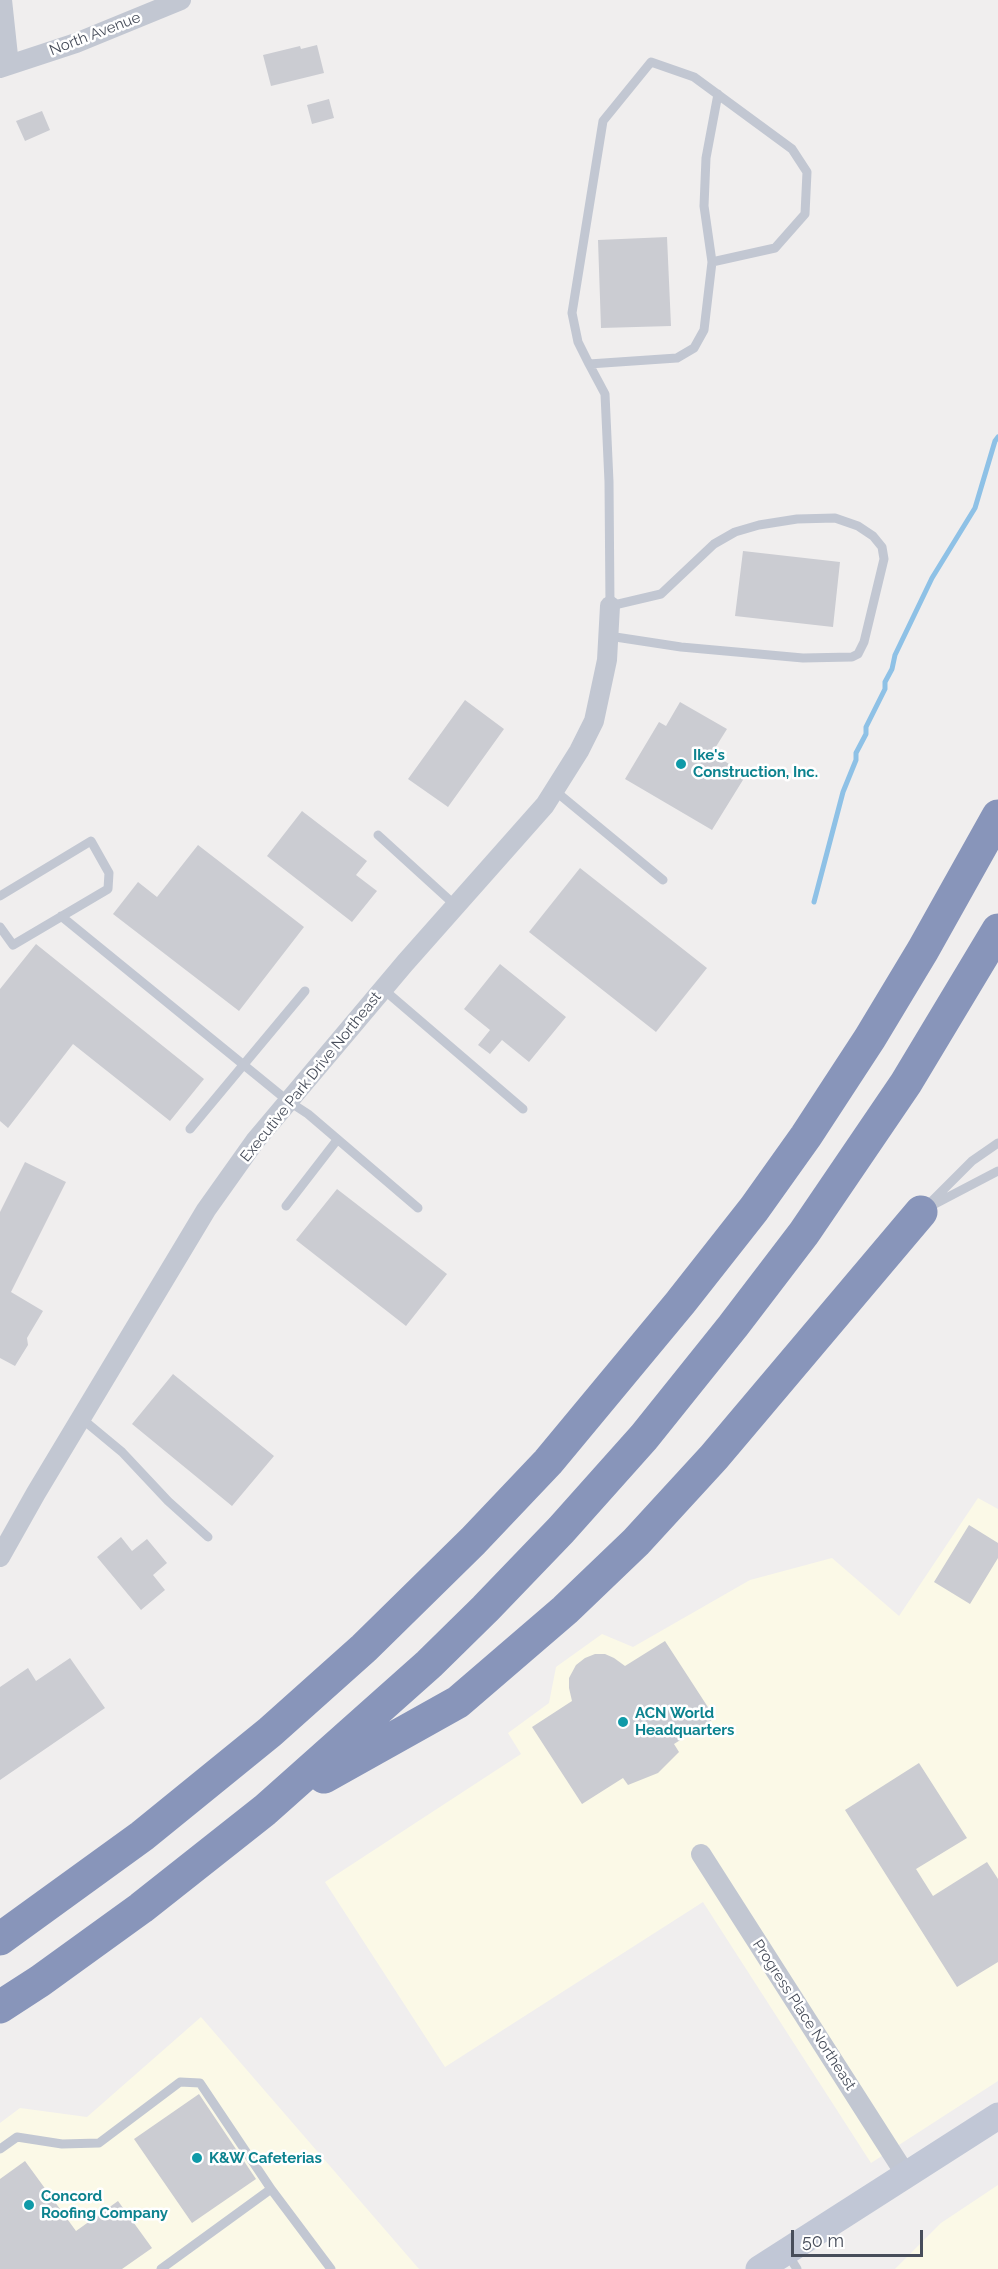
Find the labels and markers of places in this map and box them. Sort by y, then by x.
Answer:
place label: Ike's Construction, Inc. [693,746,818,781]
marker: Ike's Construction, Inc. [674,757,688,771]
place label: ACN World Headquarters [635,1704,734,1739]
marker: ACN World Headquarters [616,1715,630,1729]
place label: K&W Cafeterias [209,2149,322,2167]
marker: K&W Cafeterias [190,2151,204,2165]
place label: Concord Roofing Company [41,2187,168,2222]
marker: Concord Roofing Company [22,2198,36,2212]

